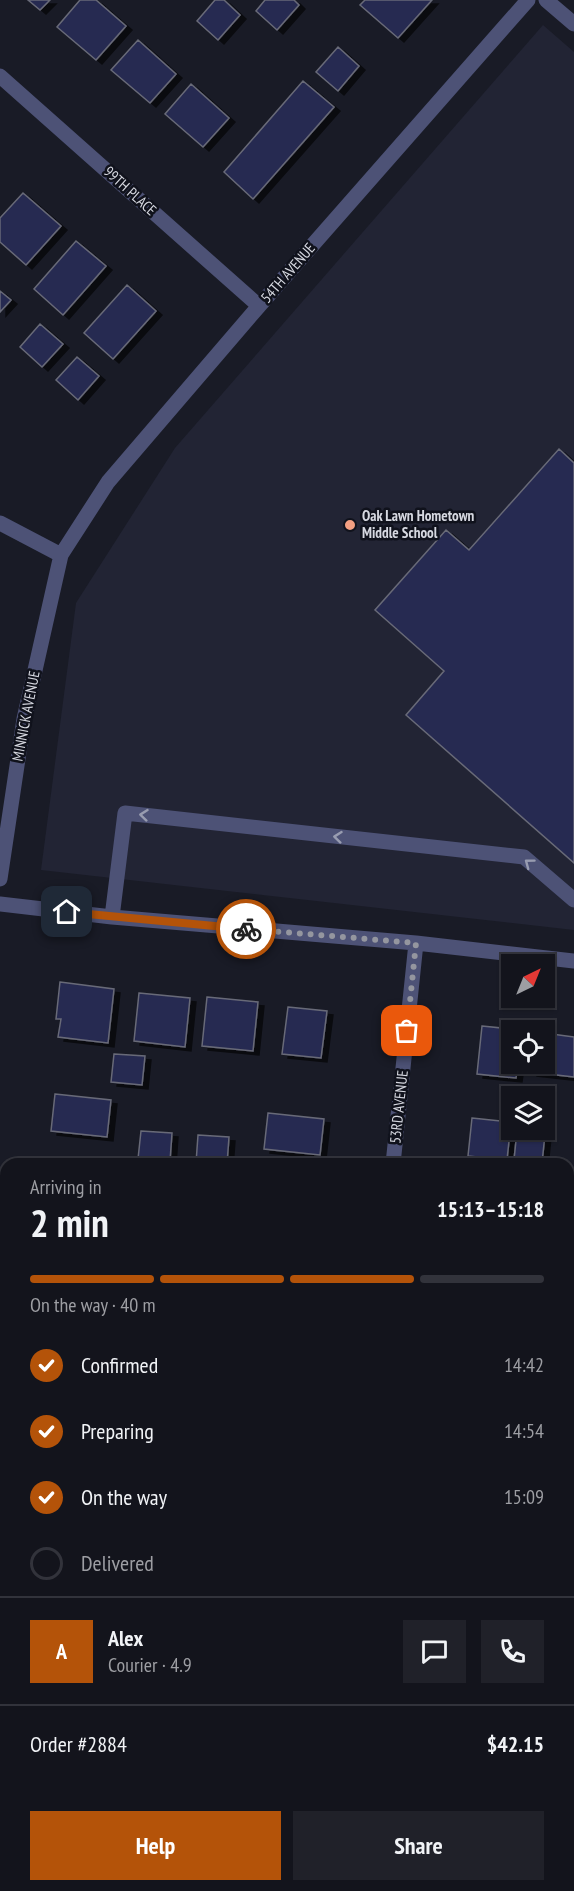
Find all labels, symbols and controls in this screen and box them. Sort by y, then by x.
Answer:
street label: 99TH PLACE [100,162,161,219]
street label: 54TH AVENUE [256,239,319,307]
place label: Oak Lawn Hometown Middle School [362,506,475,542]
marker: Oak Lawn Hometown Middle School [343,518,357,532]
street label: MINNICK AVENUE [7,669,44,763]
one-way arrow [139,810,148,822]
one-way arrow [333,831,342,843]
one-way arrow [525,859,536,870]
pin [41,886,92,937]
icon: home [50,895,83,928]
courier [216,899,276,959]
icon: bike [230,913,263,946]
north arrow [501,954,555,1008]
map controls [501,954,555,1140]
pin [381,1005,432,1056]
icon: bag [390,1014,423,1047]
button: locate [501,1020,555,1074]
street label: 53RD AVENUE [385,1069,412,1145]
button: layers [501,1086,555,1140]
text: Arriving in [30,1174,102,1200]
text: 15:13–15:18 [437,1195,544,1223]
text: 2 min [30,1197,109,1248]
text: On the way · 40 m [30,1292,156,1318]
icon: check [30,1349,63,1382]
text: Confirmed [81,1351,158,1379]
text: 14:42 [504,1352,544,1378]
icon: check [30,1415,63,1448]
text: Preparing [81,1417,154,1445]
text: 14:54 [504,1418,544,1444]
icon: check [30,1481,63,1514]
text: On the way [81,1483,167,1511]
text: 15:09 [504,1484,544,1510]
text: Delivered [81,1549,154,1577]
button: chat [403,1620,466,1683]
button: phone [481,1620,544,1683]
text: Alex [108,1624,143,1652]
text: A [56,1637,67,1665]
text: Courier · 4.9 [108,1652,192,1678]
text: Order #2884 [30,1730,127,1758]
text: $42.15 [487,1730,544,1758]
button: Help [30,1811,281,1880]
button: Share [293,1811,544,1880]

